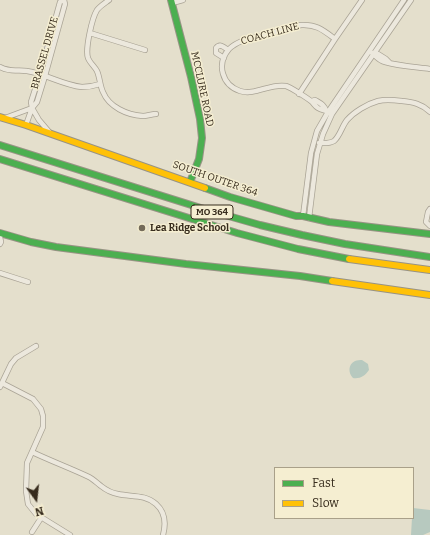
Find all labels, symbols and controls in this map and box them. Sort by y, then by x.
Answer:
street label: BRASSEL DRIVE [29,15,61,91]
street label: COACH LINE [240,20,300,48]
street label: MCCLURE ROAD [188,50,216,128]
street label: SOUTH OUTER 364 [171,159,259,199]
road number: MO 364 [191,205,233,219]
place label: Lea Ridge School [150,222,229,234]
marker: Lea Ridge School [137,223,147,233]
legend [274,467,414,519]
text: Fast [312,476,335,490]
north arrow [16,479,56,519]
text: Slow [312,496,339,510]
text: N [33,504,45,518]

